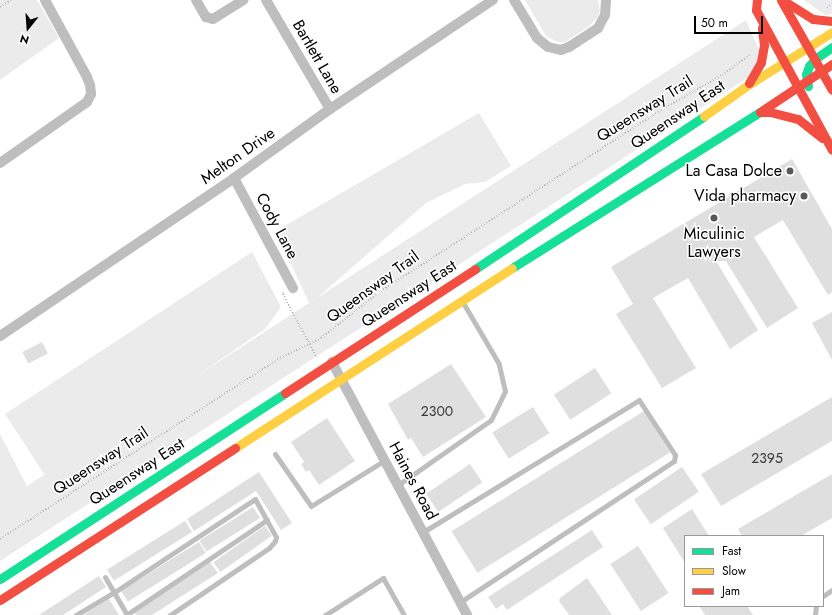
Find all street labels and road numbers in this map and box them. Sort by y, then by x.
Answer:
street label: Bartlett Lane [288,17,346,97]
street label: Queensway Trail [593,72,697,146]
street label: Queensway East [627,76,729,154]
street label: Melton Drive [197,123,279,189]
street label: Cody Lane [252,190,302,262]
street label: Queensway Trail [323,247,423,327]
street label: Queensway East [358,256,460,332]
street label: Queensway Trail [50,423,152,499]
street label: Queensway East [86,434,188,510]
street label: Haines Road [384,439,442,523]

